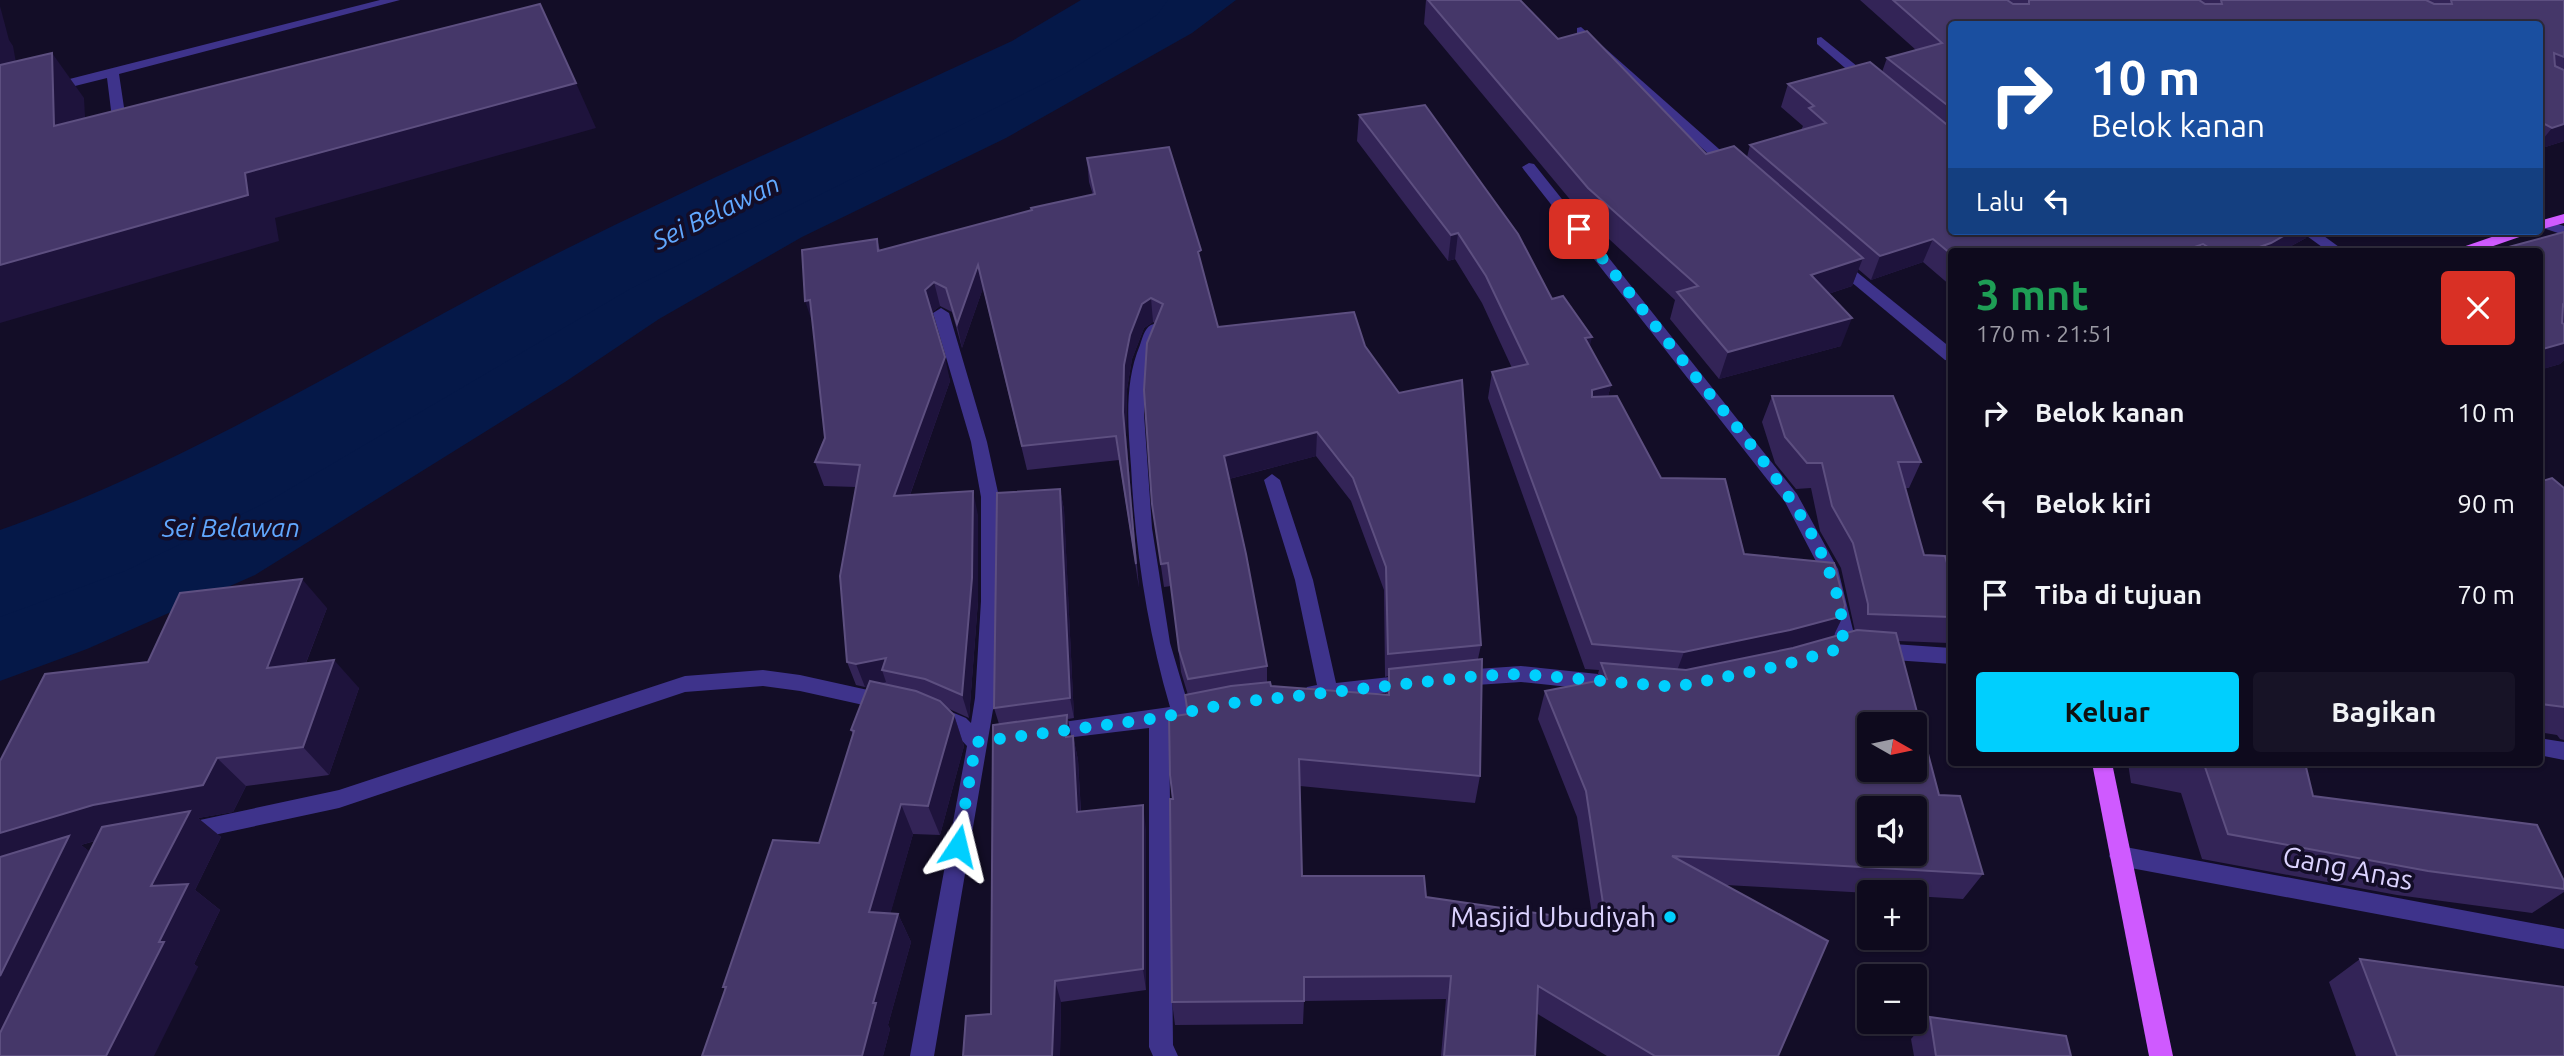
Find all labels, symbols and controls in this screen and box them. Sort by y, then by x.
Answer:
icon: right [1976,49,2067,140]
text: 10 m [2091,49,2200,104]
text: Belok kanan [2091,107,2265,143]
water label: Sei Belawan [647,168,784,255]
icon: left [2038,182,2076,220]
text: Lalu [1976,187,2024,216]
pin [1549,199,1609,259]
icon: arrive [1560,210,1598,248]
text: 3 mnt [1976,271,2089,318]
button: close [2441,271,2515,345]
text: 170 m · 21:51 [1976,321,2114,346]
icon: right [1976,394,2014,432]
text: Belok kanan [2035,398,2185,427]
text: 10 m [2457,398,2515,427]
icon: left [1976,485,2014,523]
text: Belok kiri [2035,489,2151,518]
text: 90 m [2457,489,2515,518]
water label: Sei Belawan [161,513,300,542]
icon: arrive [1976,576,2014,614]
text: Tiba di tujuan [2035,580,2202,609]
text: 70 m [2457,580,2515,609]
button: Keluar [1976,672,2239,752]
button: Bagikan [2253,672,2515,752]
north arrow [1857,712,1927,782]
map controls [1857,712,1927,1034]
button: sound [1857,796,1927,866]
position arrow [921,809,995,883]
street label: Gang Anas [2280,840,2416,895]
button: + [1857,880,1927,950]
place label: Masjid Ubudiyah [1450,901,1656,932]
marker: Masjid Ubudiyah [1662,909,1678,925]
button: − [1857,964,1927,1034]

